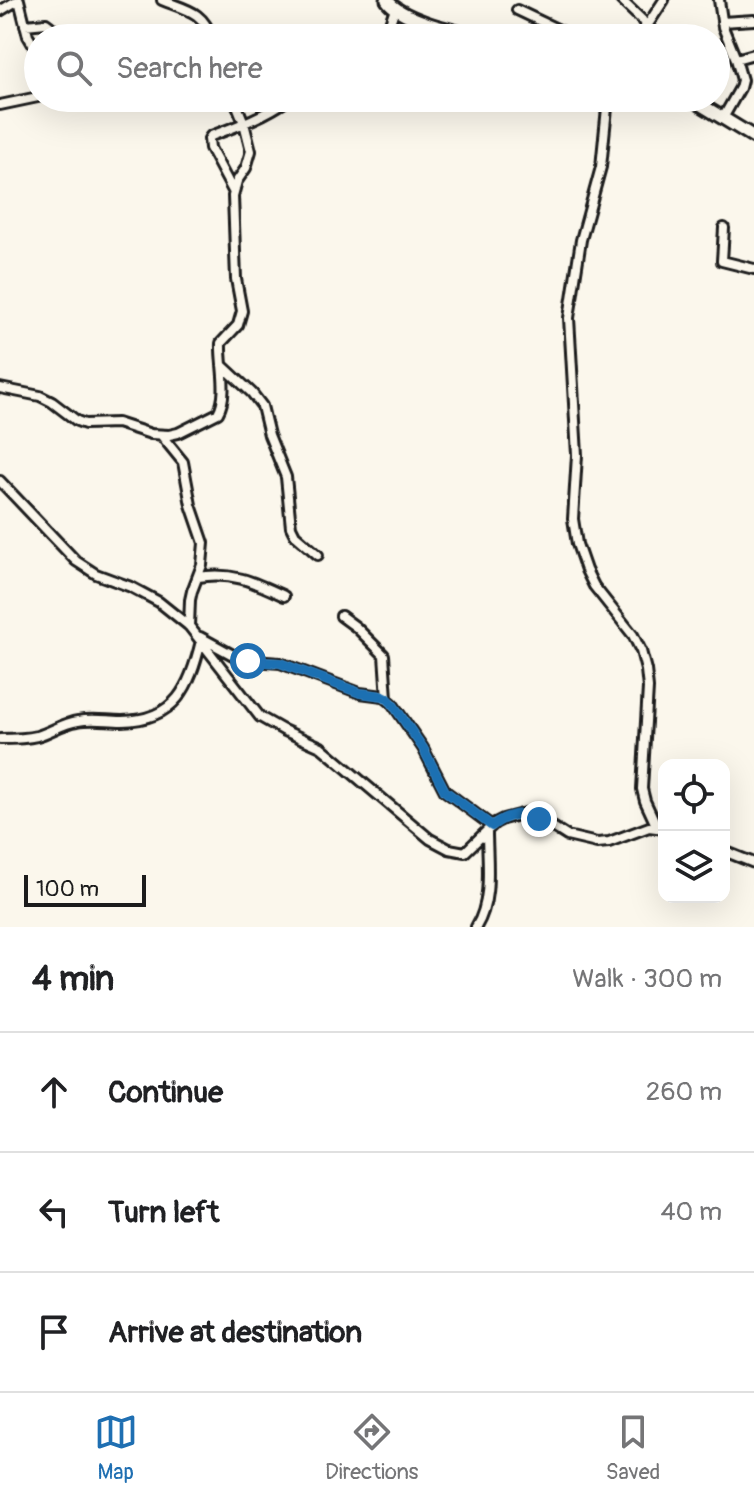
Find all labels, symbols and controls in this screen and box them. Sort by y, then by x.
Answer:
search box [24,24,730,112]
icon: search [52,46,96,90]
text: Search here [116,50,263,87]
route start [230,643,266,679]
map controls [658,759,730,903]
button: locate [658,759,730,831]
route end [521,801,557,837]
button: layers [658,831,730,903]
scale bar [24,871,146,907]
text: 100 m [36,875,99,903]
text: 4 min [32,958,114,1001]
text: Walk · 300 m [572,963,722,995]
icon: ahead [32,1070,76,1114]
text: Continue [108,1074,223,1111]
text: 260 m [646,1076,722,1108]
icon: left [32,1190,76,1234]
text: Turn left [108,1194,219,1231]
text: 40 m [660,1196,722,1228]
icon: arrive [32,1310,76,1354]
text: Arrive at destination [108,1314,362,1351]
tab: Map [94,1410,138,1486]
tab: Directions [325,1410,418,1486]
tab: Saved [606,1410,660,1486]

